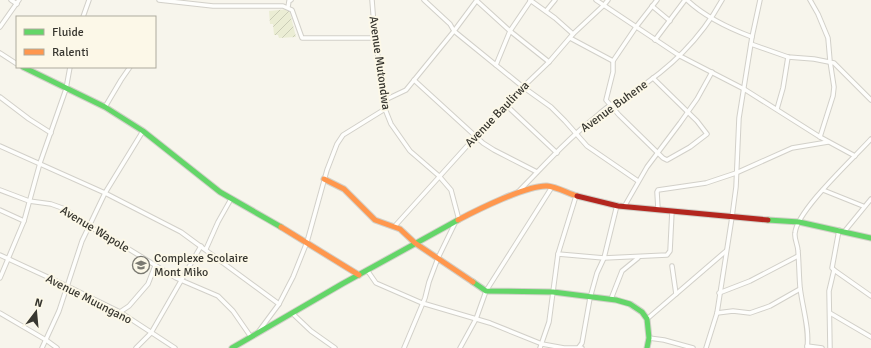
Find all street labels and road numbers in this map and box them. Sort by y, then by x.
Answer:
street label: Avenue Mutondwa [366,15,393,111]
street label: Avenue Buhene [578,77,651,136]
street label: Avenue Baulirwa [462,78,533,151]
street label: Avenue Wapole [57,203,132,256]
street label: Avenue Muungano [43,271,134,328]

